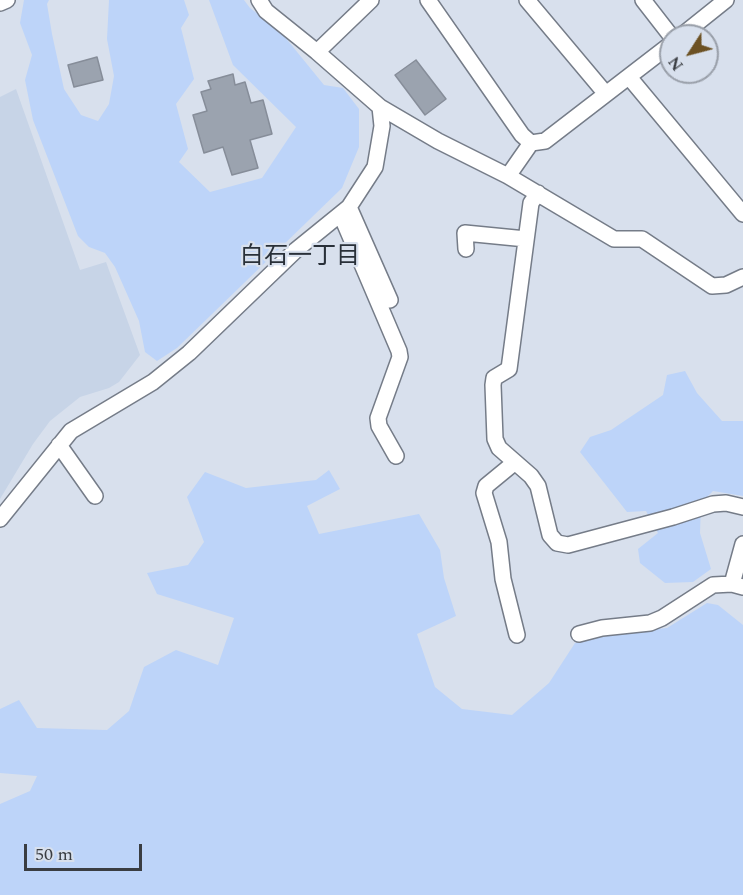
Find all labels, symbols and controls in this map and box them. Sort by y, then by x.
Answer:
north arrow [659,24,719,84]
text: N [663,51,690,76]
district label: 白石一丁目 [240,244,360,272]
scale bar [27,832,146,870]
text: 50 m [35,841,73,868]

